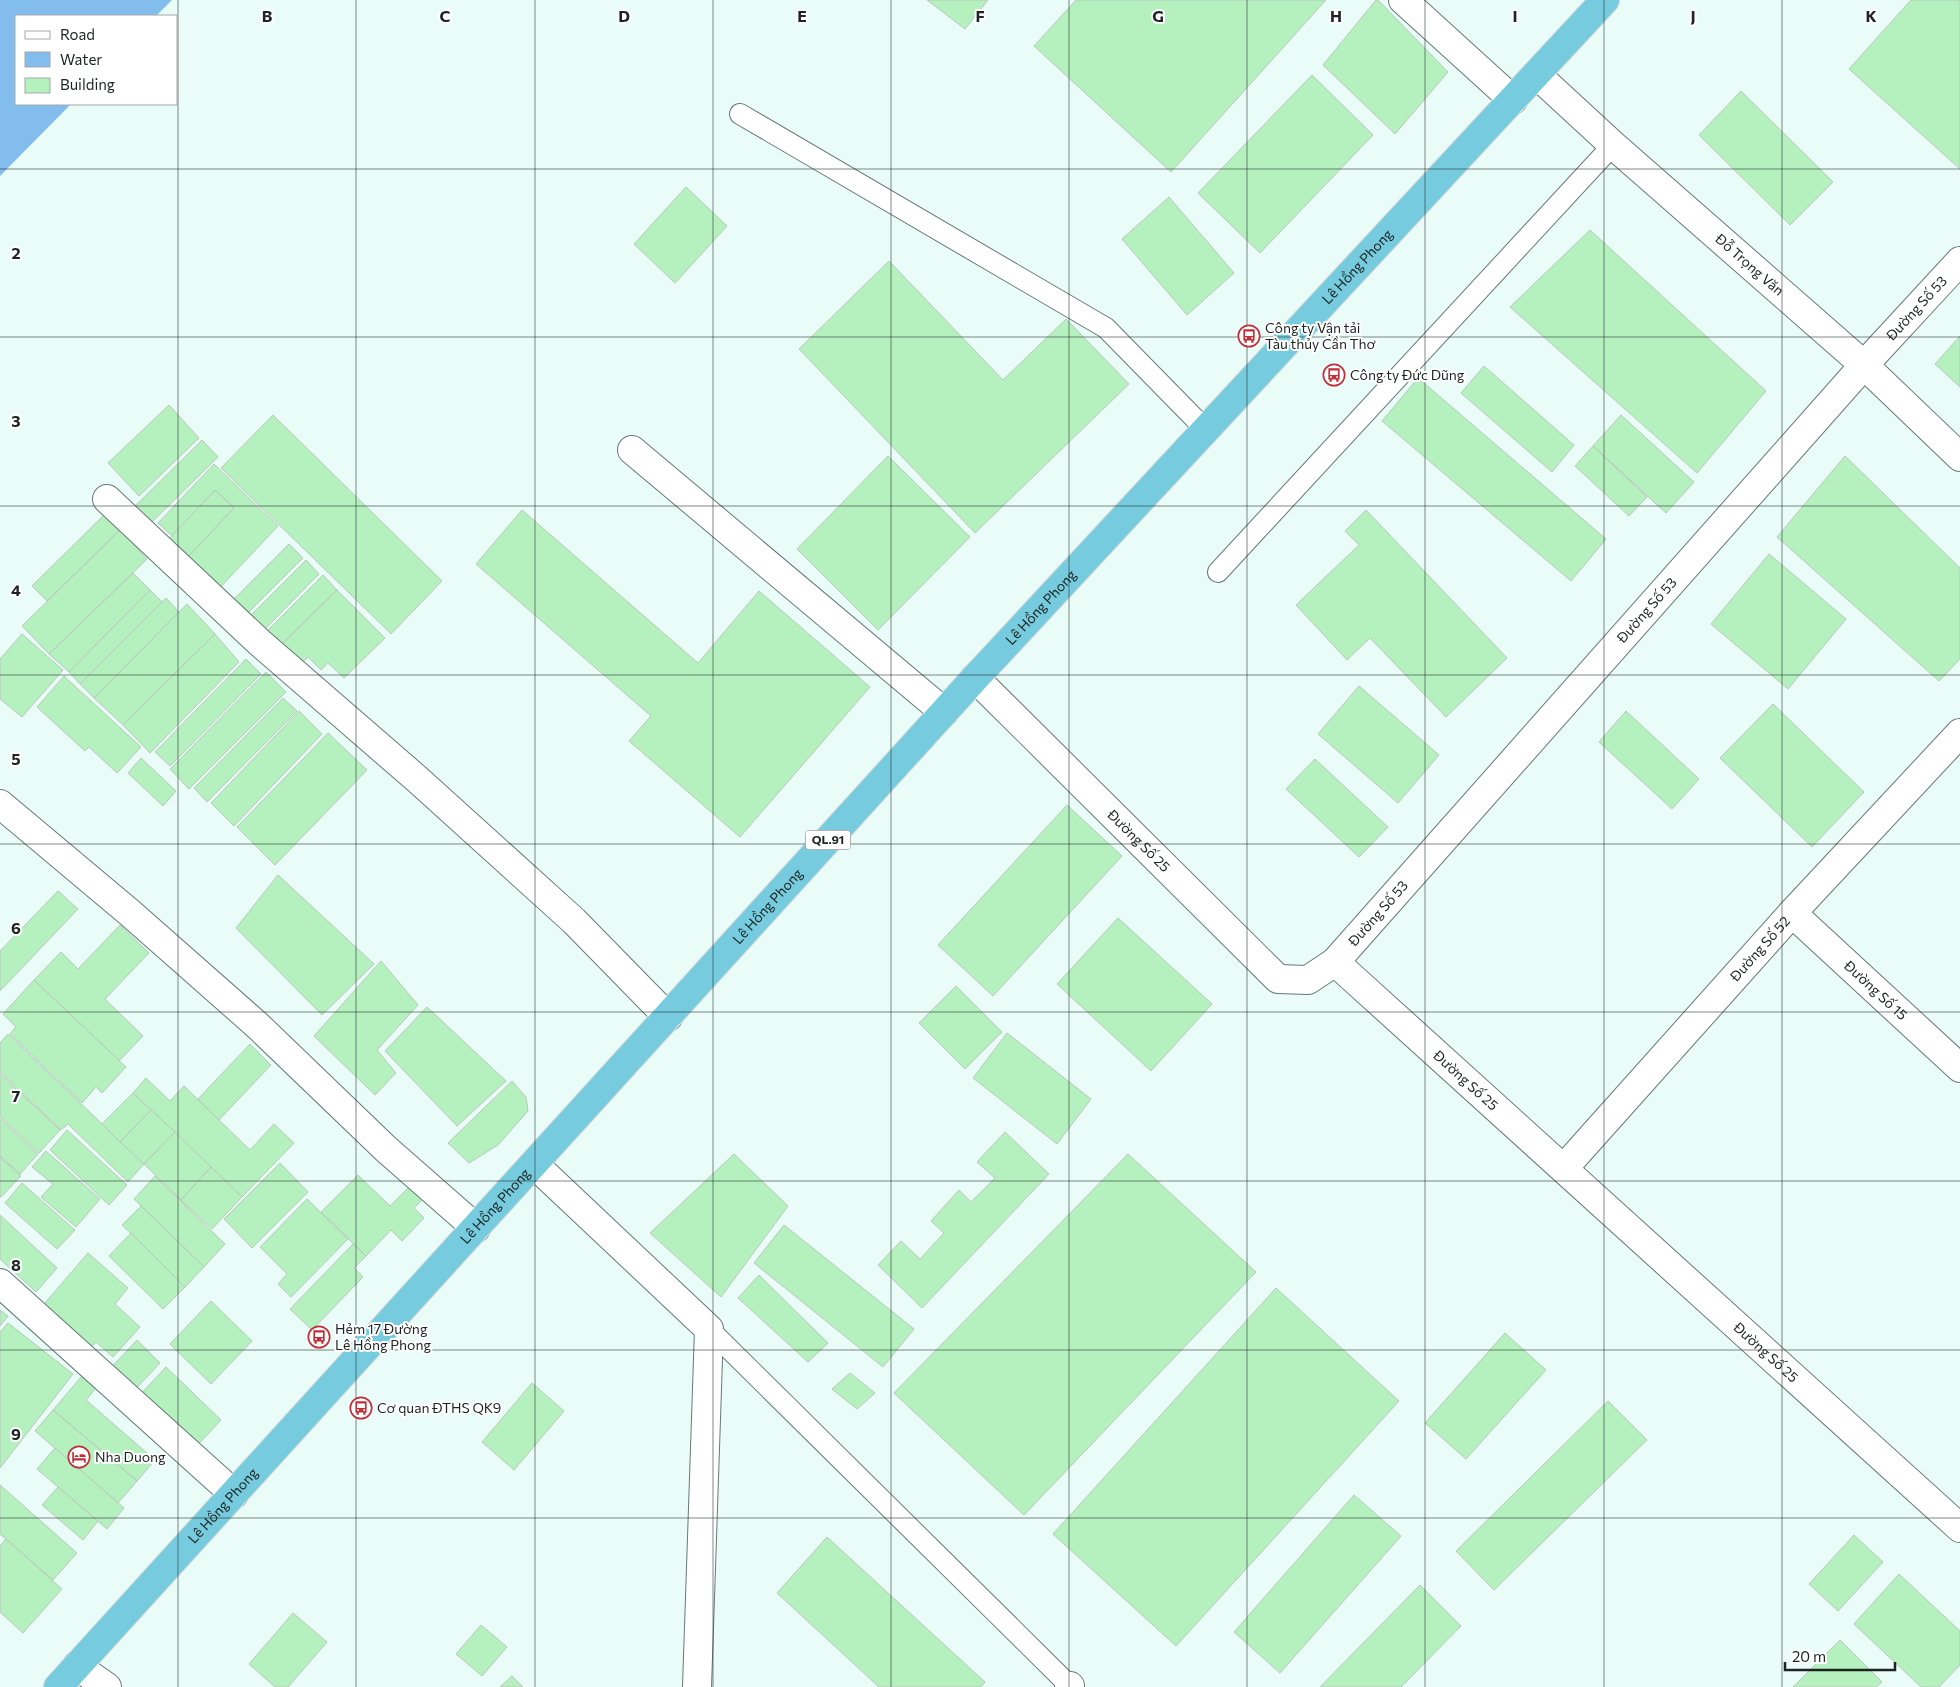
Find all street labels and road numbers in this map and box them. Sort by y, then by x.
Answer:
street label: Lê Hồng Phong [1318,225,1396,307]
street label: Đỗ Trọng Văn [1711,229,1788,299]
street label: Đường Số 53 [1881,272,1950,344]
street label: Lê Hồng Phong [1001,566,1080,648]
street label: Đường Số 53 [1612,574,1680,647]
street label: Đường Số 25 [1104,805,1174,875]
road number: QL.91 [806,830,850,850]
street label: Lê Hồng Phong [729,864,806,947]
street label: Đường Số 53 [1344,877,1411,950]
street label: Đường Số 52 [1725,912,1793,985]
street label: Đường Số 15 [1840,956,1911,1023]
street label: Đường Số 25 [1429,1046,1502,1114]
street label: Lê Hồng Phong [456,1164,534,1247]
street label: Đường Số 25 [1730,1318,1802,1386]
street label: Lê Hồng Phong [184,1464,261,1547]

